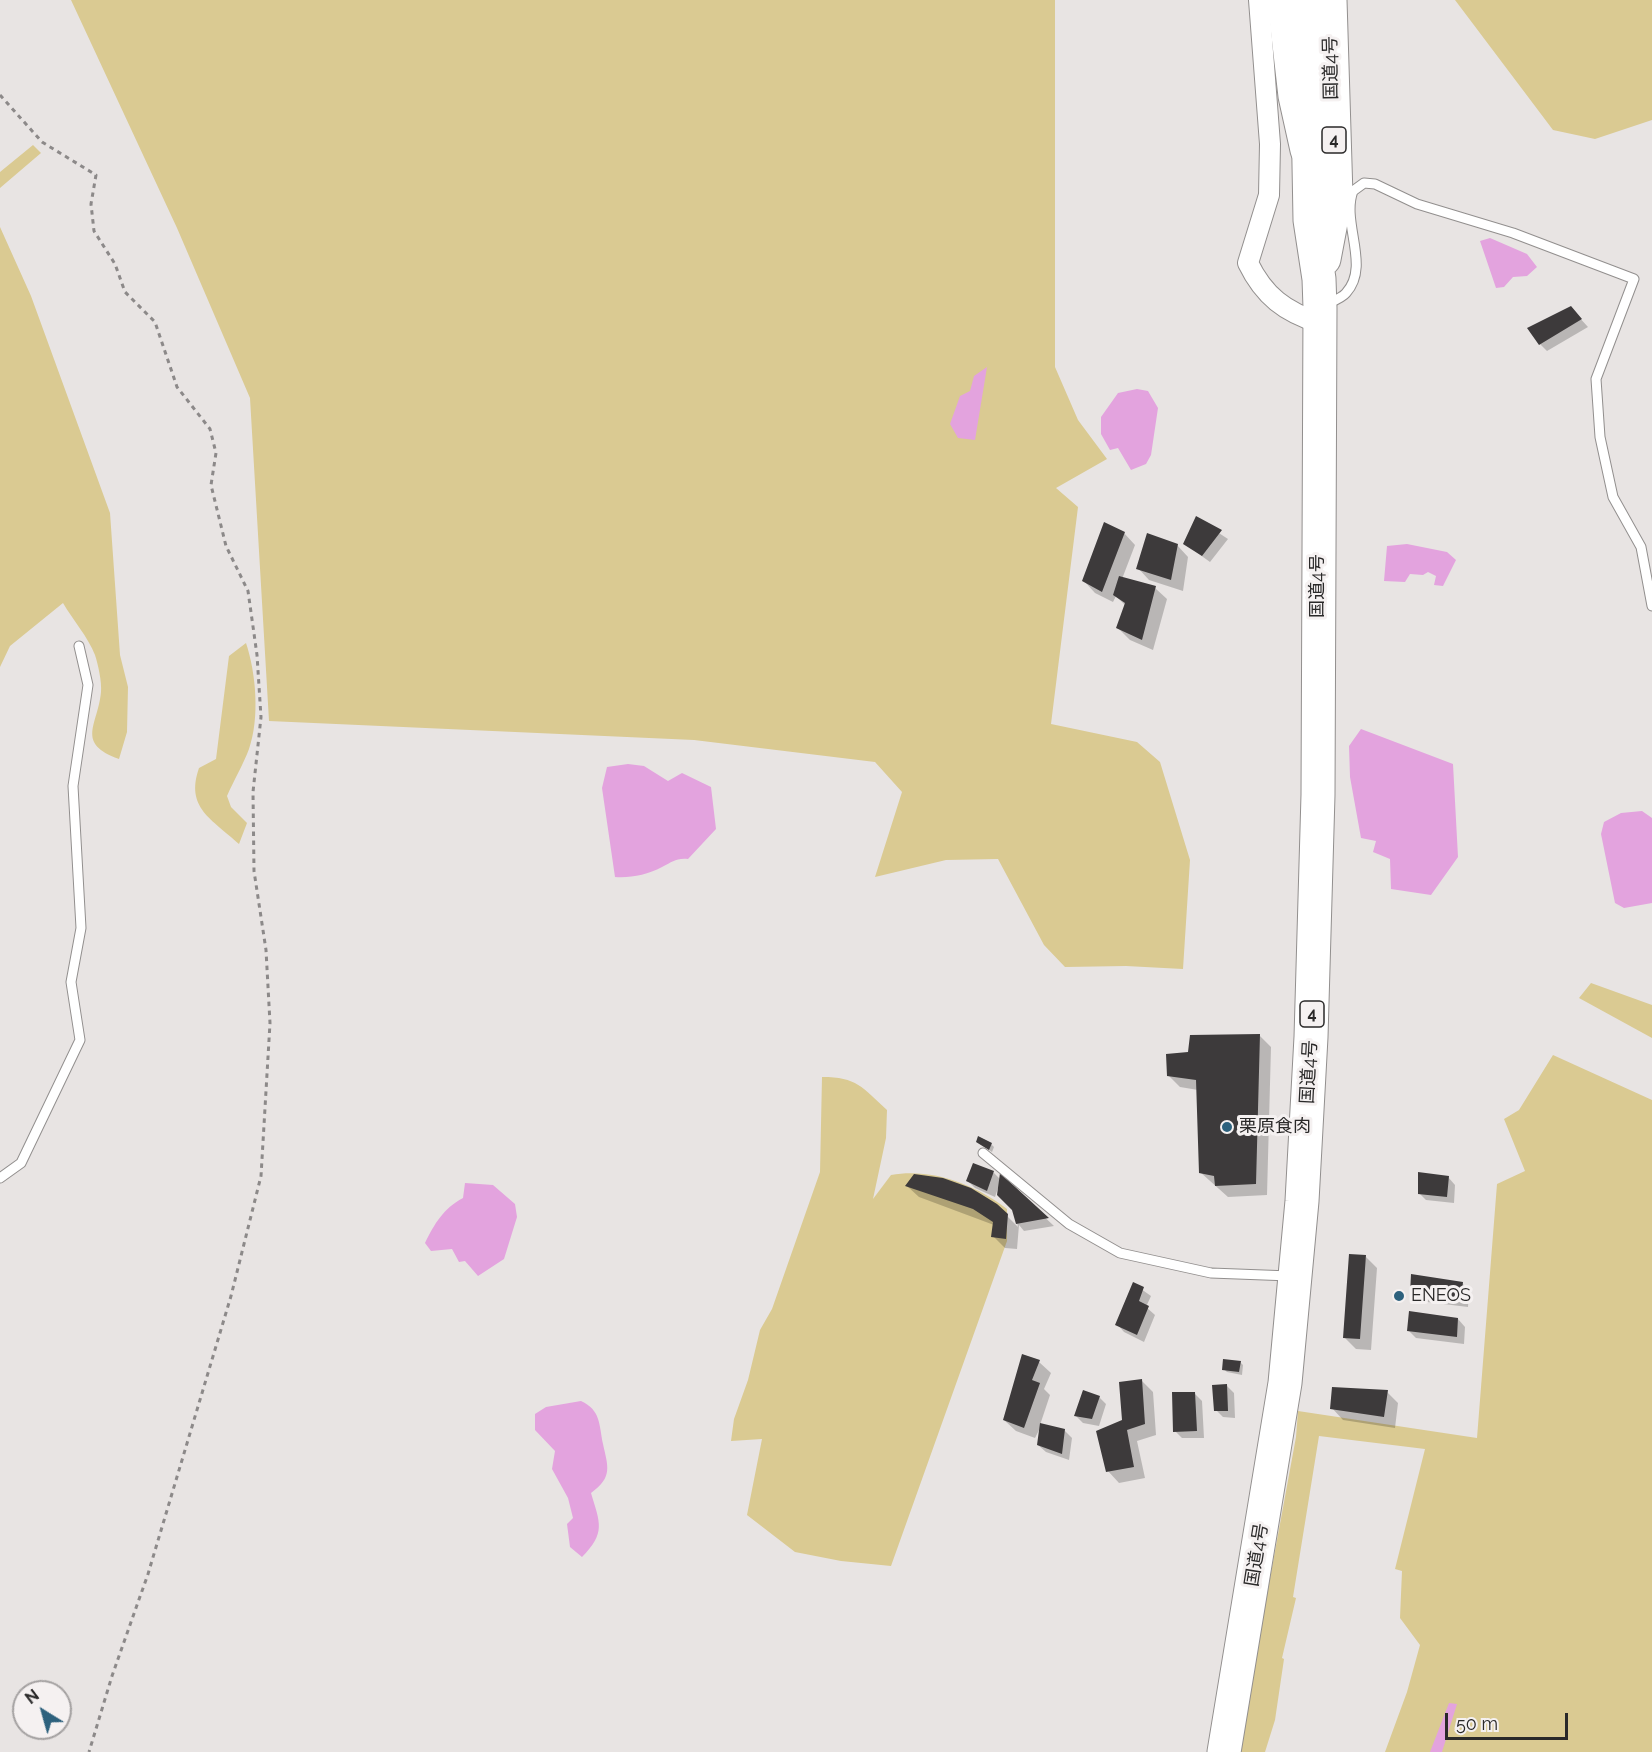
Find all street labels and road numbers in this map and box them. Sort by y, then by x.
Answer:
street label: 国道4号 [1320,36,1342,100]
road number: 4 [1322,127,1346,153]
street label: 国道4号 [1307,554,1329,618]
road number: 4 [1300,1001,1324,1027]
street label: 国道4号 [1297,1040,1321,1104]
street label: 国道4号 [1241,1522,1273,1588]

